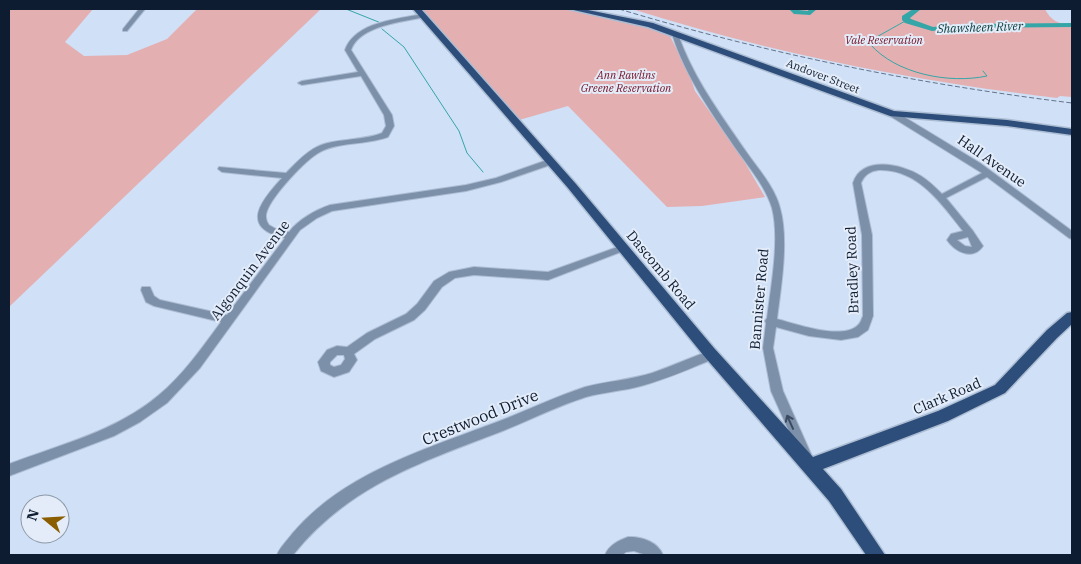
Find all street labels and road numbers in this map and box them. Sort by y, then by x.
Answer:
street label: Andover Street [784,56,862,96]
street label: Hall Avenue [954,131,1030,191]
street label: Algonquin Avenue [206,216,294,324]
street label: Bradley Road [841,225,863,314]
street label: Dascomb Road [623,227,700,314]
street label: Bannister Road [746,247,772,350]
street label: Clark Road [910,373,984,418]
street label: Crestwood Drive [419,385,541,449]

